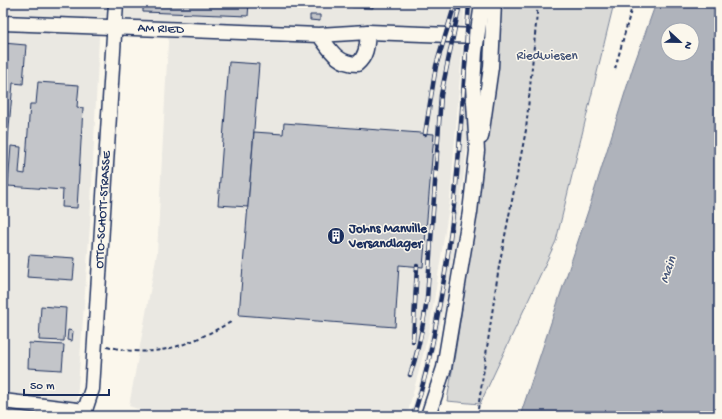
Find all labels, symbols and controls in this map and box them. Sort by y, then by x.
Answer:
street label: AM RIED [137,21,185,37]
north arrow [660,22,700,62]
text: N [681,39,694,51]
park label: Riedwiesen [516,49,578,64]
street label: OTTO-SCHOTT-STRASSE [92,150,114,269]
place label: Johns Manville Versandlager [348,222,428,252]
building icon: Johns Manville Versandlager [326,226,346,246]
water label: Main [657,254,682,286]
scale bar [24,371,109,397]
text: 50 m [30,380,55,394]

